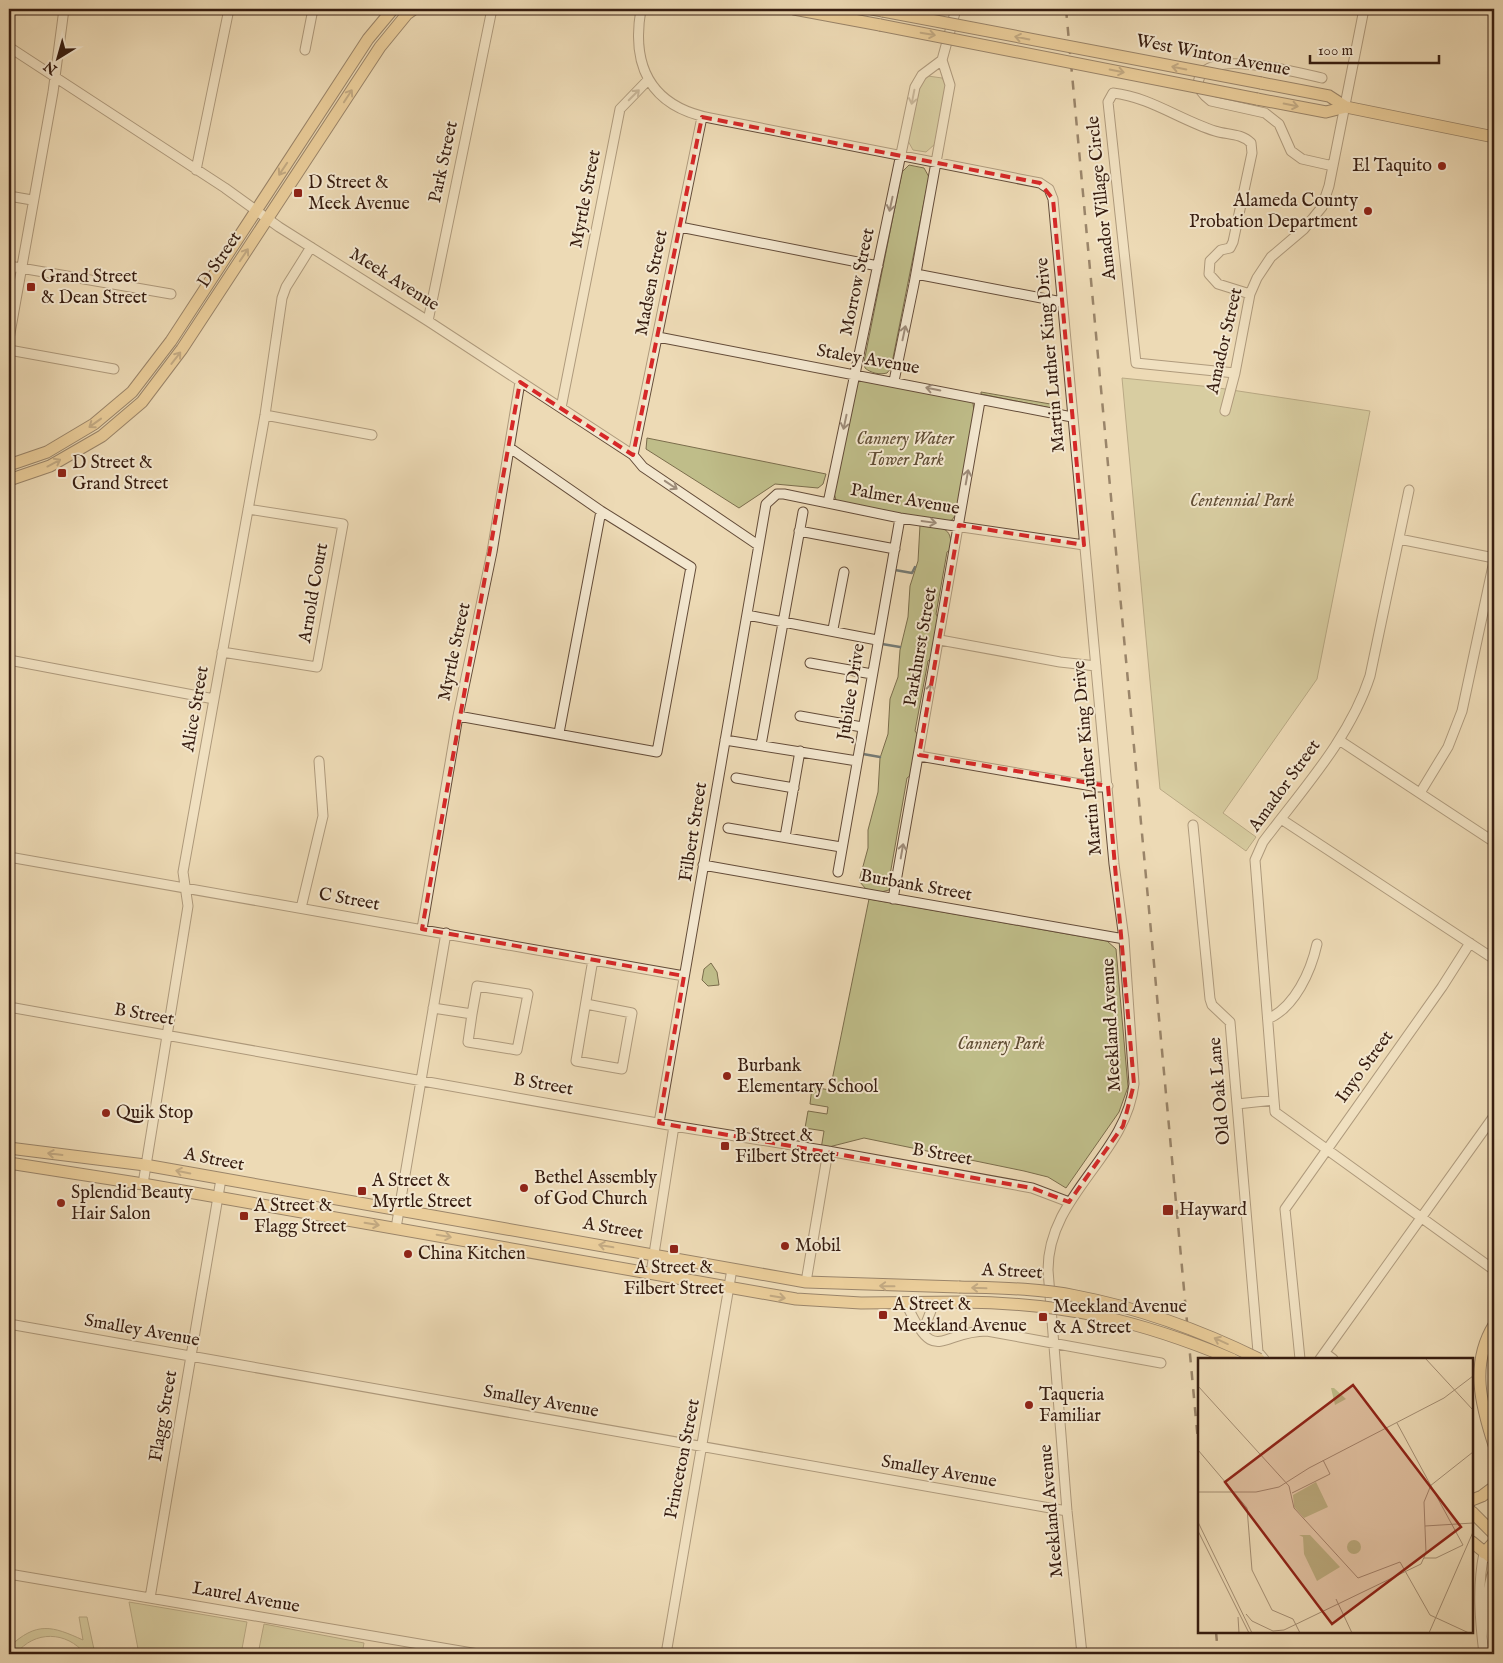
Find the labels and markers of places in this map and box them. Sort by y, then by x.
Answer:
place label: El Taquito [1352,155,1432,178]
marker: El Taquito [1436,160,1448,172]
place label: D Street & Meek Avenue [308,172,410,216]
marker: D Street & Meek Avenue [292,187,304,199]
place label: Alameda County Probation Department [1189,190,1358,234]
marker: Alameda County Probation Department [1362,205,1374,217]
place label: Grand Street & Dean Street [41,266,147,310]
marker: Grand Street & Dean Street [25,281,37,293]
place label: D Street & Grand Street [72,452,169,496]
marker: D Street & Grand Street [56,467,68,479]
place label: Burbank Elementary School [737,1055,878,1099]
marker: Burbank Elementary School [721,1070,733,1082]
place label: Quik Stop [116,1102,194,1125]
marker: Quik Stop [100,1107,112,1119]
place label: B Street & Filbert Street [735,1125,836,1169]
marker: B Street & Filbert Street [719,1140,731,1152]
place label: Bethel Assembly of God Church [534,1167,657,1211]
place label: A Street & Myrtle Street [371,1170,472,1214]
place label: Splendid Beauty Hair Salon [71,1182,193,1226]
marker: Bethel Assembly of God Church [518,1182,530,1194]
marker: A Street & Myrtle Street [356,1185,368,1197]
place label: A Street & Flagg Street [253,1195,346,1239]
marker: Splendid Beauty Hair Salon [55,1197,67,1209]
place label: Hayward [1179,1199,1247,1222]
marker: Hayward [1161,1203,1175,1217]
marker: A Street & Flagg Street [238,1210,250,1222]
place label: Mobil [795,1235,841,1258]
marker: Mobil [779,1240,791,1252]
place label: China Kitchen [418,1243,526,1266]
marker: A Street & Filbert Street [668,1243,680,1255]
marker: China Kitchen [402,1248,414,1260]
place label: A Street & Filbert Street [624,1257,724,1301]
place label: A Street & Meekland Avenue [892,1294,1027,1338]
place label: Meekland Avenue & A Street [1053,1296,1187,1340]
marker: A Street & Meekland Avenue [877,1309,889,1321]
marker: Meekland Avenue & A Street [1037,1311,1049,1323]
place label: Taqueria Familiar [1039,1384,1104,1428]
marker: Taqueria Familiar [1023,1399,1035,1411]

